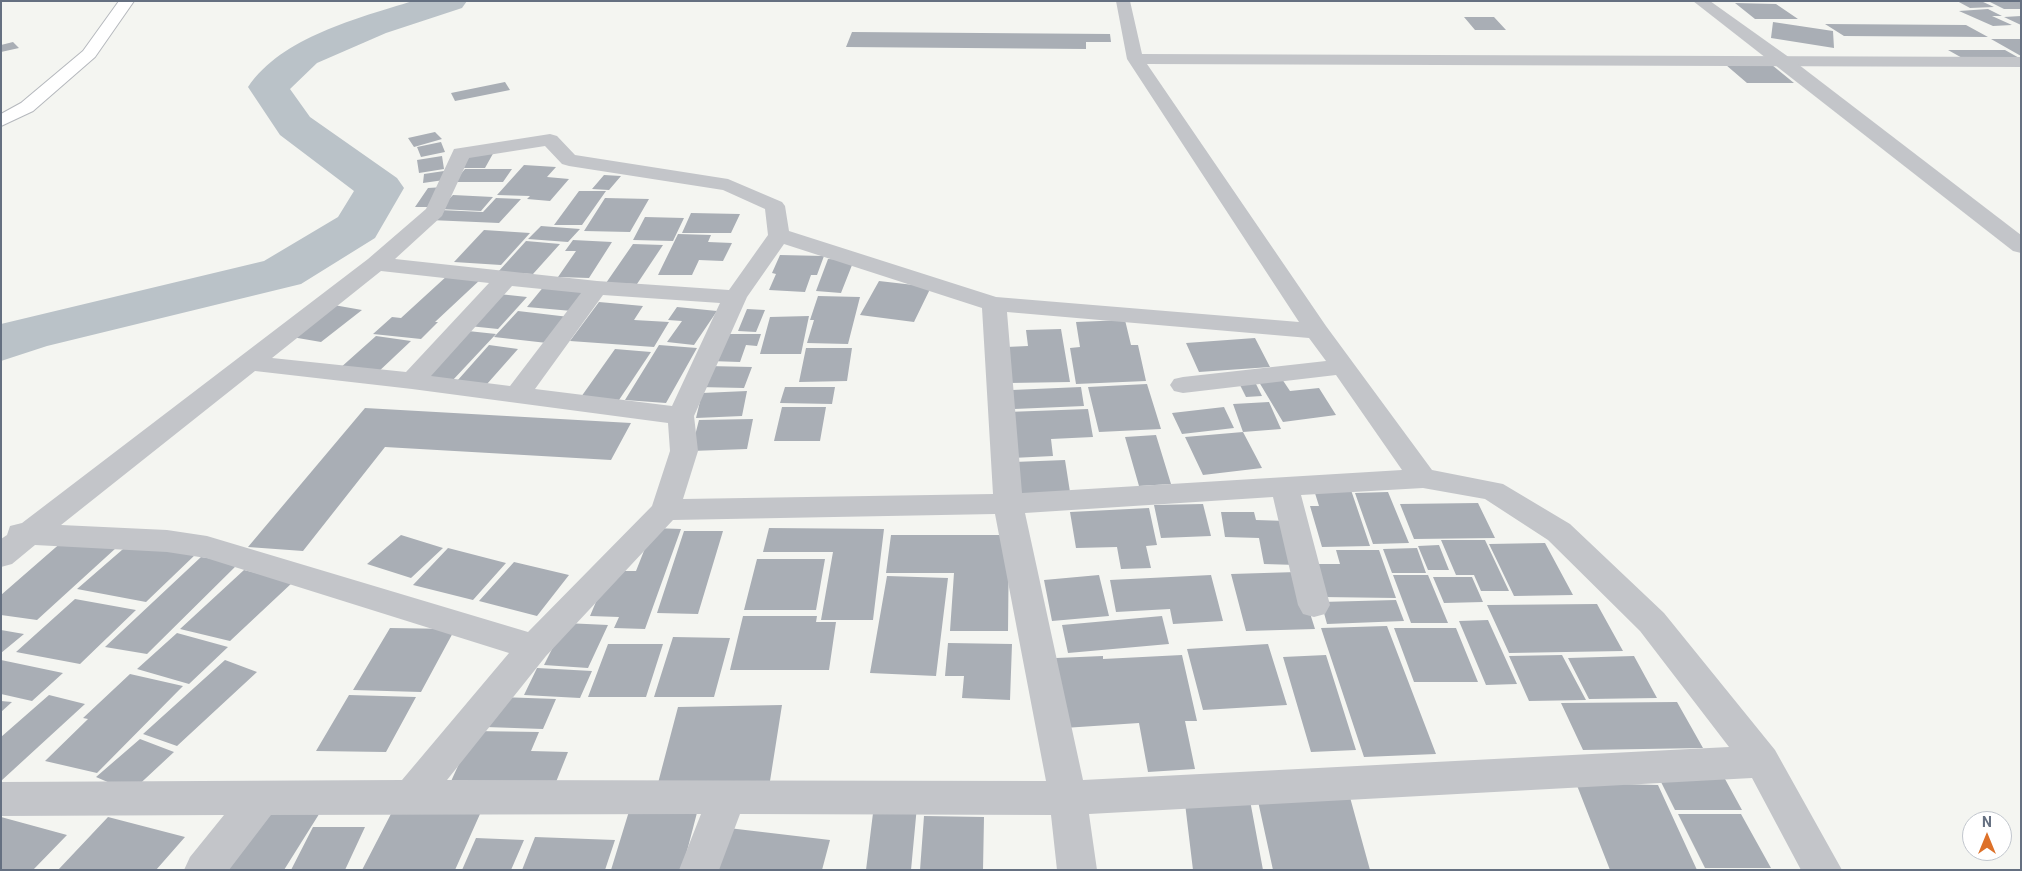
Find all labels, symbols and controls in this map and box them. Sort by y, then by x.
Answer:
north arrow [1962,811,2012,861]
text: N [1982,814,1992,830]

